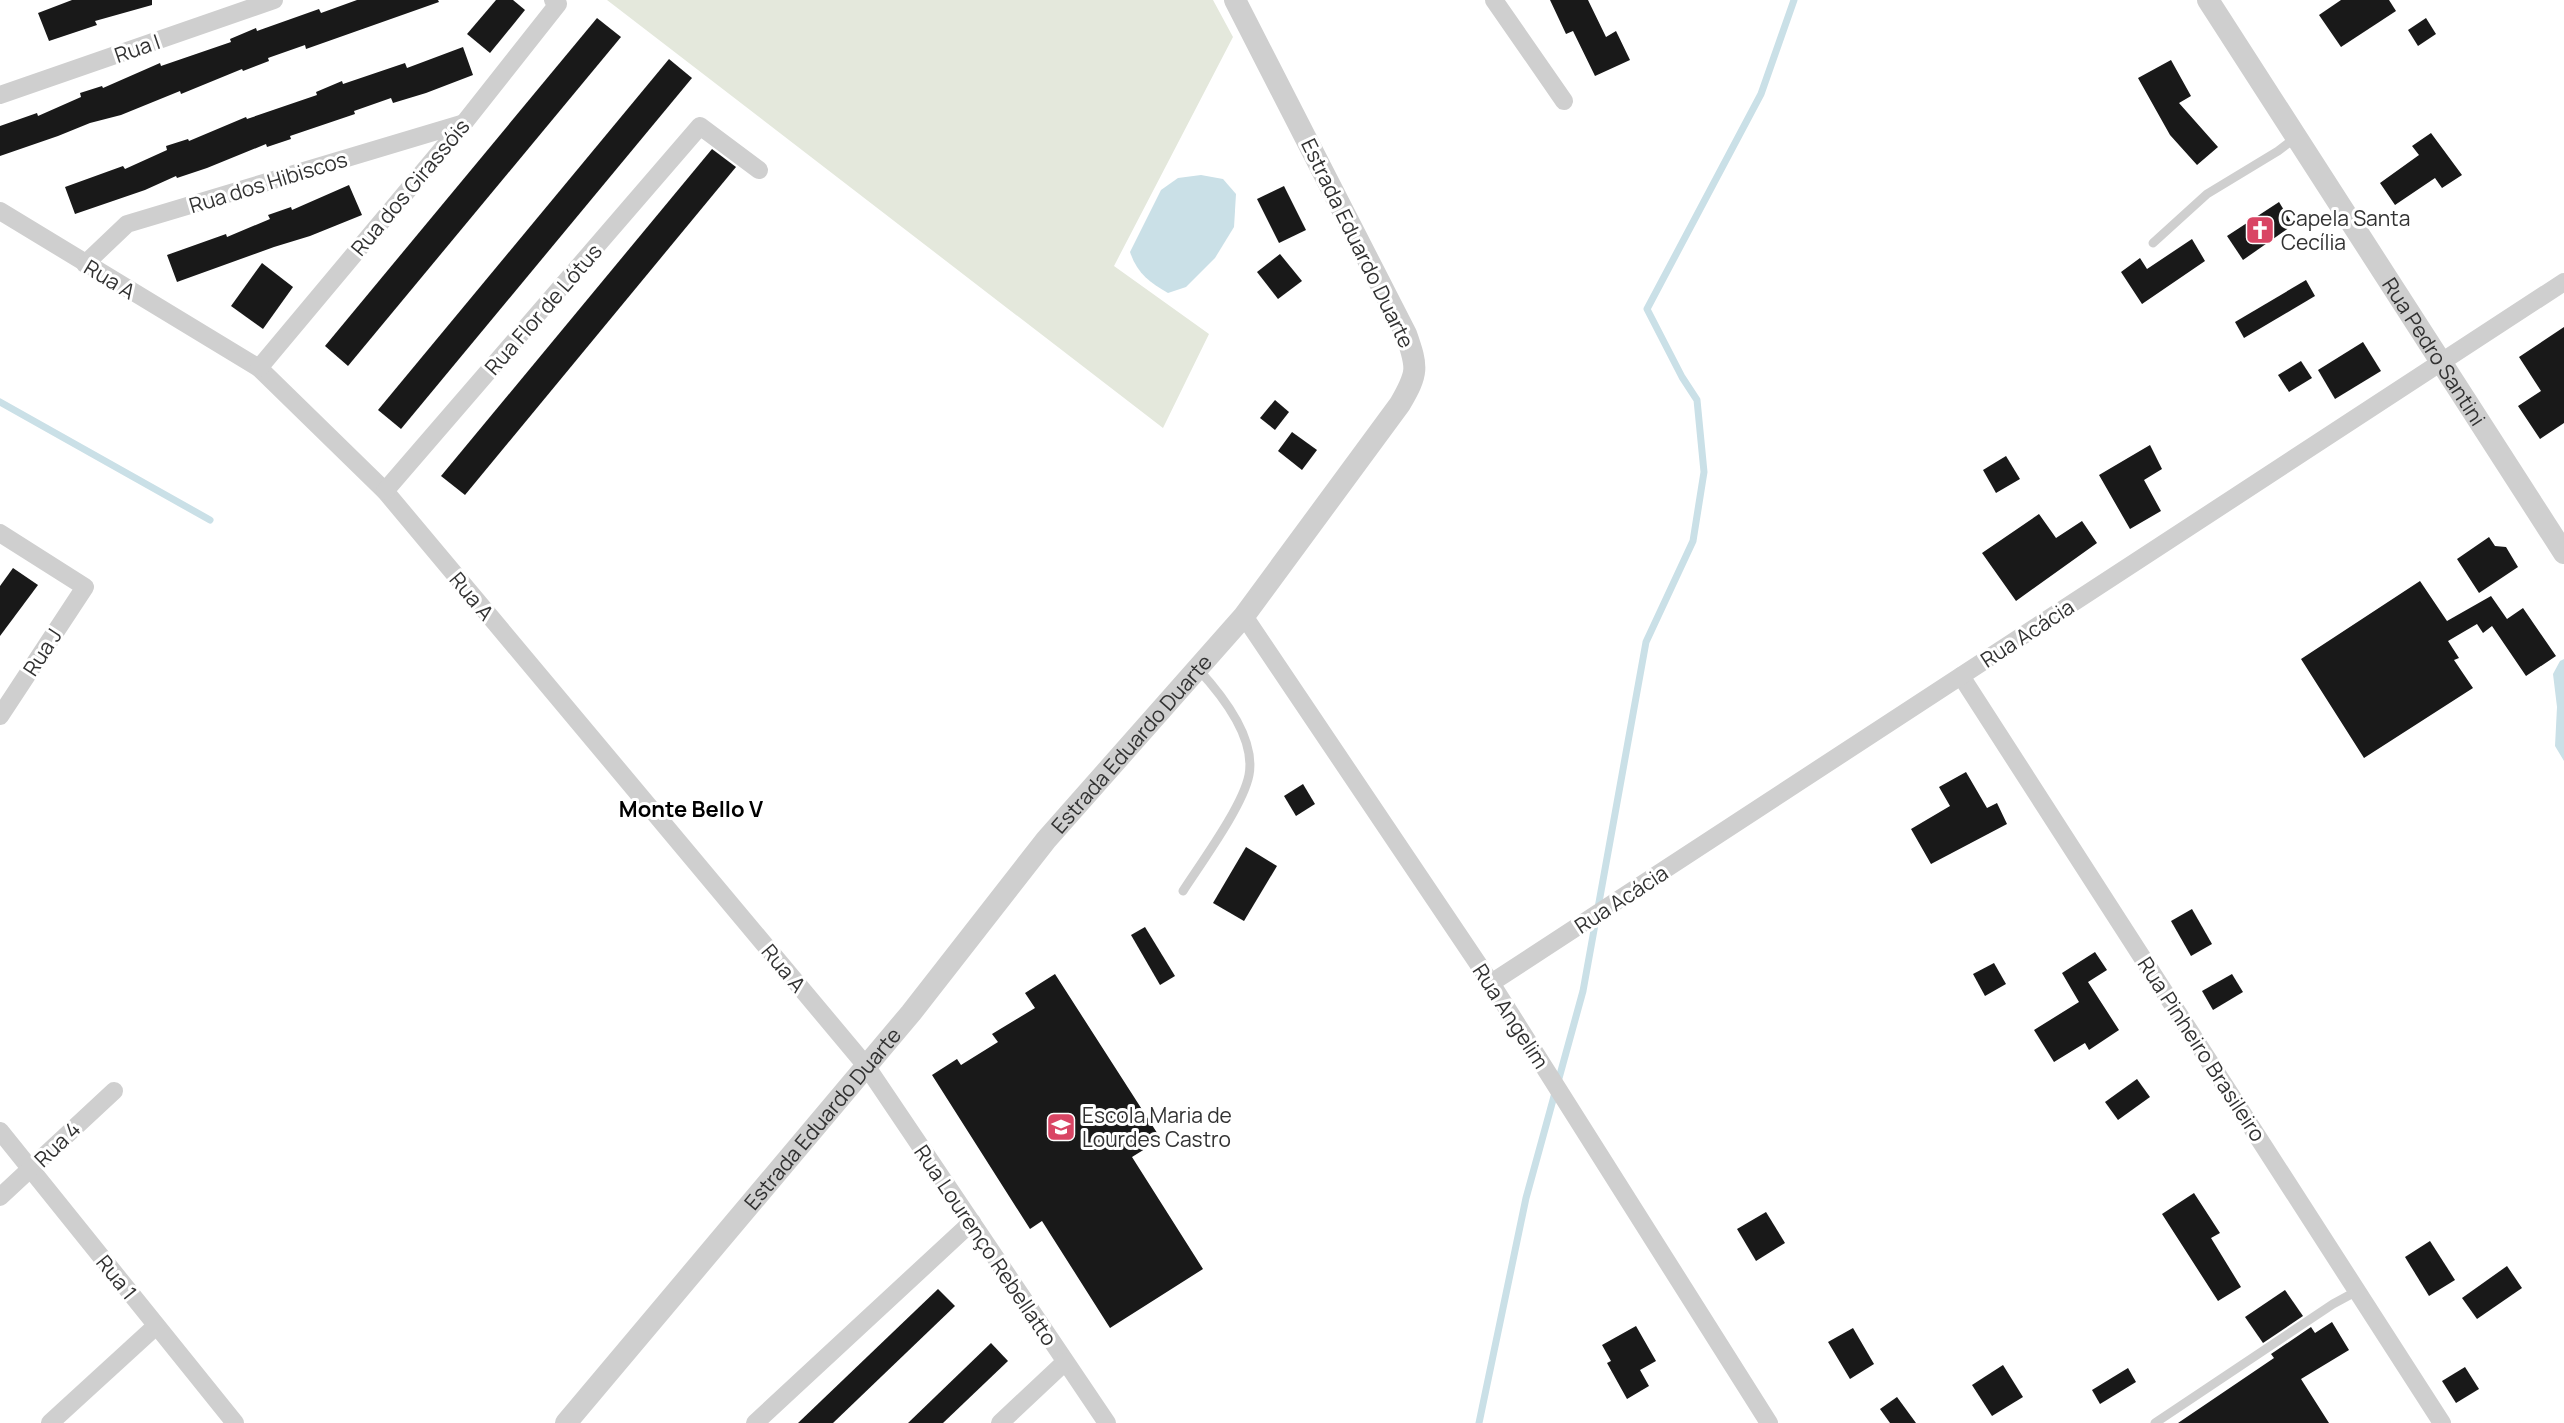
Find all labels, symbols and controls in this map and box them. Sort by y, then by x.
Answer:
street label: Rua I [110,27,164,69]
street label: Rua dos Girassóis [344,113,476,261]
street label: Estrada Eduardo Duarte [1295,134,1421,352]
street label: Rua dos Hibiscos [186,145,350,219]
place label: Capela Santa Cecília [2281,204,2410,256]
church icon: Capela Santa Cecília [2244,214,2276,246]
street label: Rua Flor de Lótus [478,237,608,381]
street label: Rua A [79,253,141,305]
street label: Rua Pedro Santini [2376,272,2492,431]
street label: Rua A [444,566,500,626]
street label: Rua Acácia [1975,592,2079,674]
street label: Rua J [16,623,68,681]
street label: Estrada Eduardo Duarte [1045,648,1218,839]
district label: Monte Bello V [619,794,763,824]
street label: Rua Acácia [1569,858,1673,940]
street label: Rua A [756,938,812,998]
street label: Rua Pinheiro Brasileiro [2132,951,2272,1147]
street label: Rua Angelim [1467,958,1555,1074]
street label: Estrada Eduardo Duarte [738,1022,907,1215]
place label: Escola Maria de Lourdes Castro [1082,1101,1232,1153]
school or university icon: Escola Maria de Lourdes Castro [1045,1111,1077,1143]
street label: Rua 4 [28,1115,86,1173]
street label: Rua Lourenço Rebellatto [908,1139,1064,1351]
street label: Rua 1 [90,1249,144,1305]

